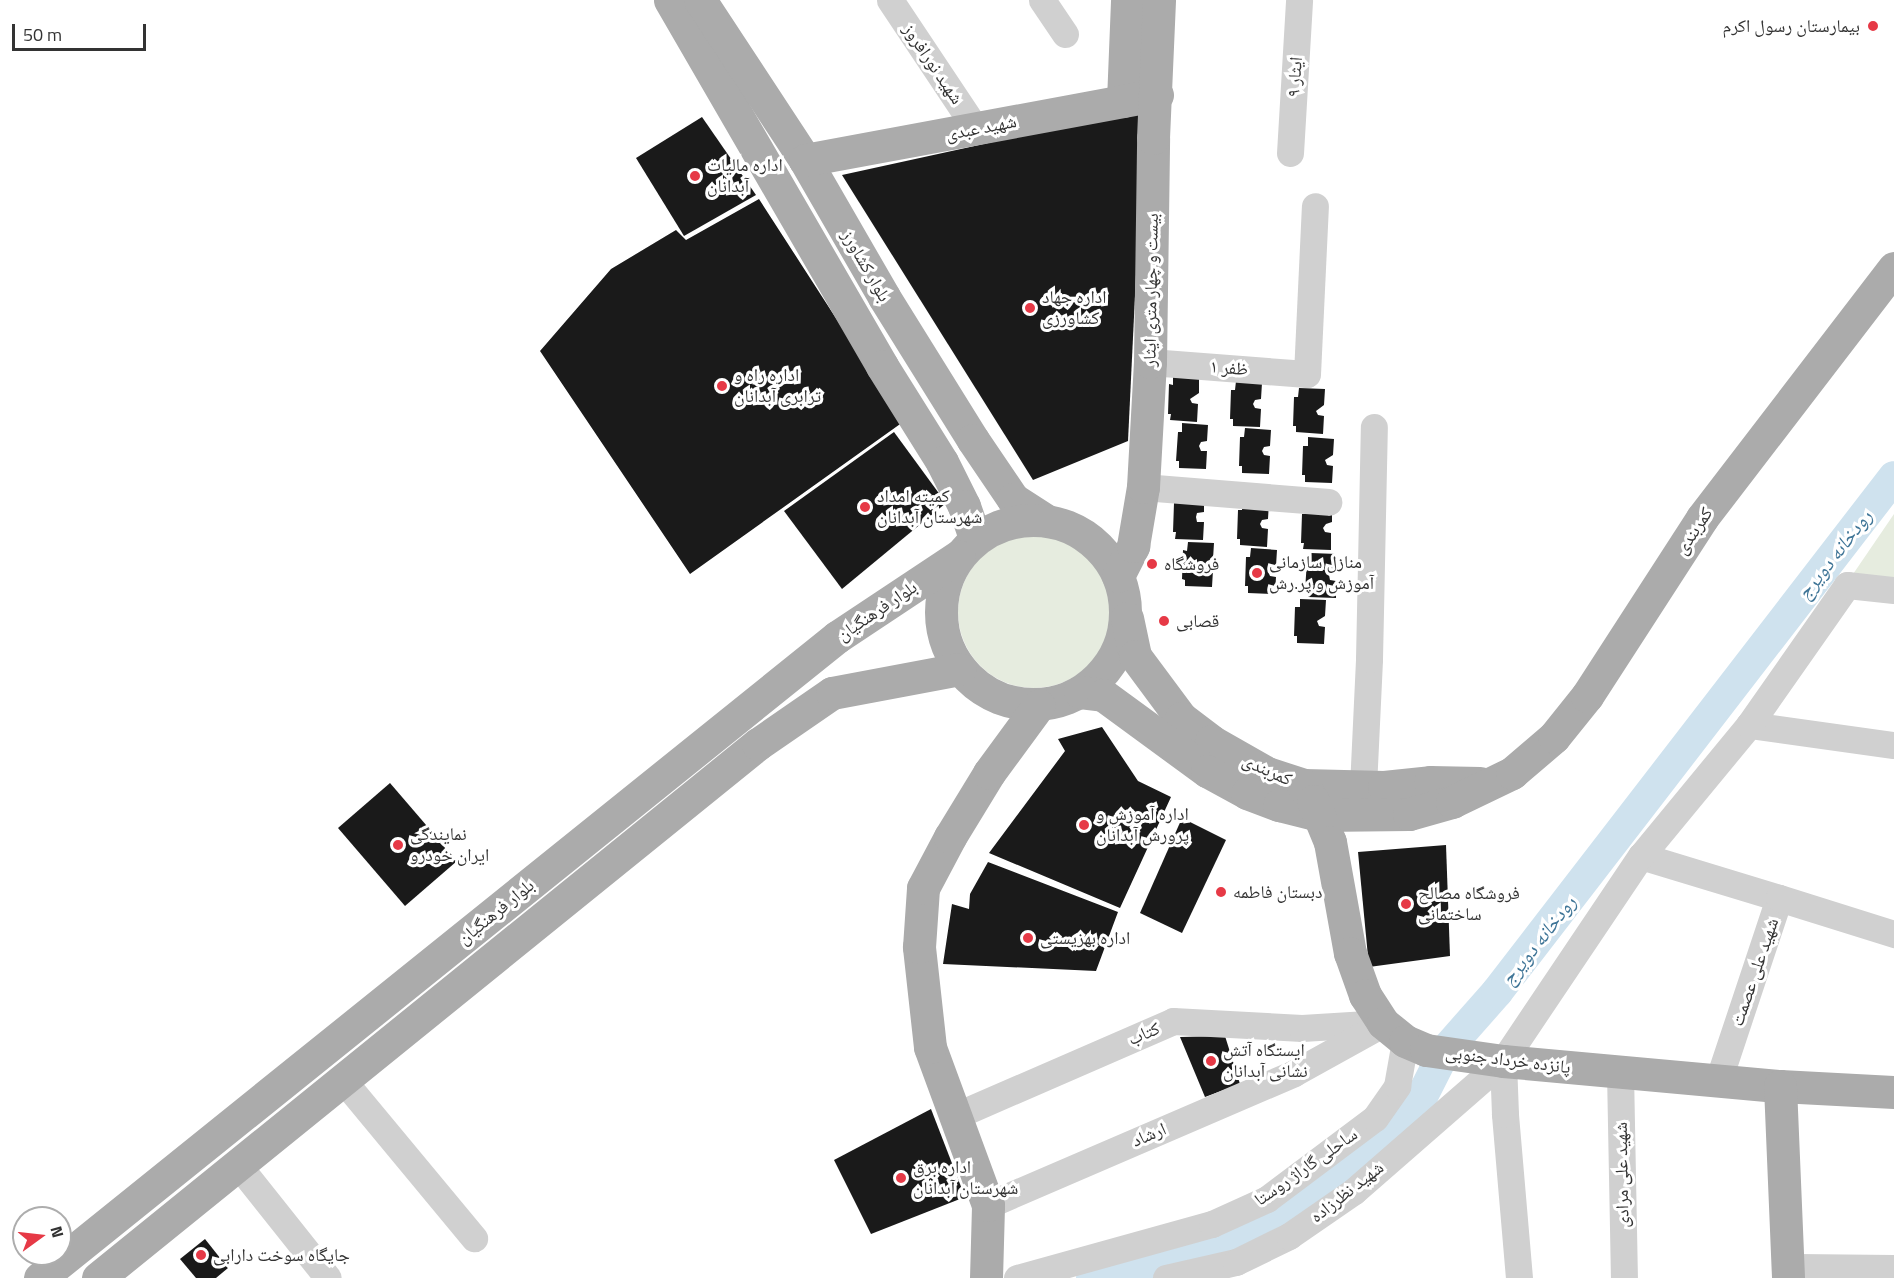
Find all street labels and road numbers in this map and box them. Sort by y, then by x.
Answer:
street label: شهید نورافروز [898,20,968,108]
street label: ایثار ۹ [1283,56,1307,98]
street label: شهید عبدی [944,111,1018,145]
street label: بیست و چهار متری ایثار [1139,213,1163,367]
street label: بلوار کشاورز [837,226,895,306]
street label: ظفر ۱ [1209,356,1249,380]
street label: کمربندی [1670,503,1718,559]
street label: بلوار فرهنگیان [833,576,921,646]
street label: کمربندی [1239,750,1295,790]
street label: بلوار فرهنگیان [453,875,539,949]
street label: شهید علی عصمت [1726,915,1784,1029]
street label: کتاب [1125,1018,1163,1050]
street label: پانزده خرداد جنوبی [1444,1042,1572,1078]
street label: ارشاد [1129,1118,1169,1152]
street label: شهید علی مرادی [1610,1122,1634,1228]
street label: ساحلی گاراژ روستا [1250,1123,1362,1211]
street label: شهید نظرزاده [1306,1157,1388,1227]

